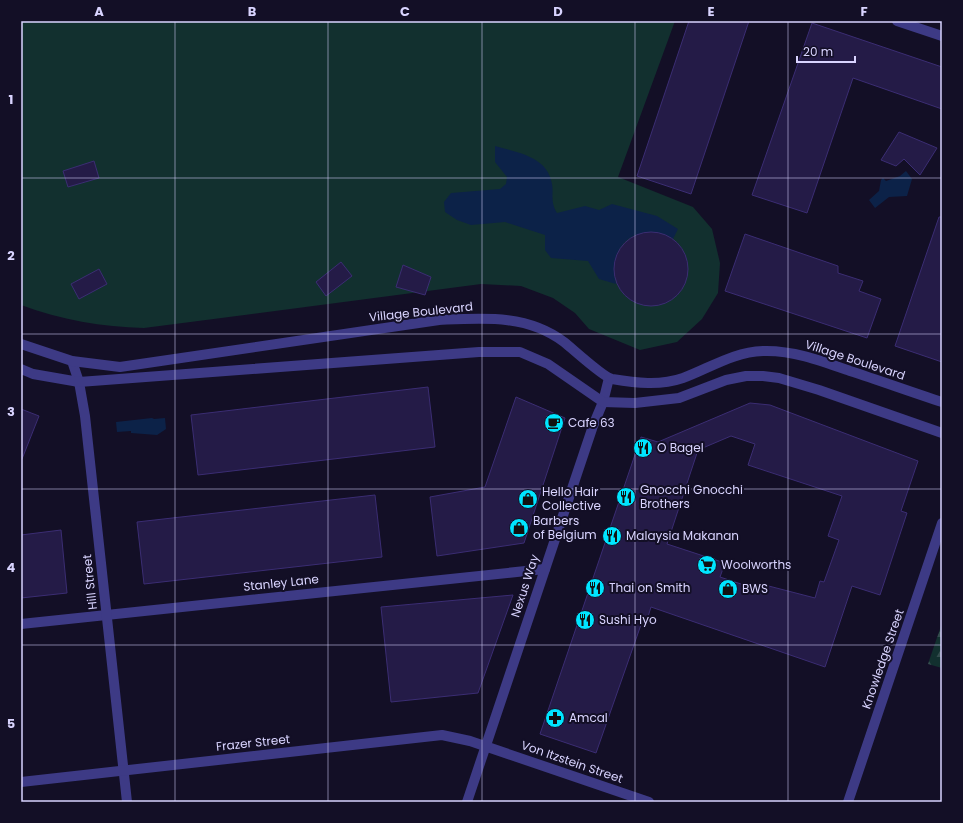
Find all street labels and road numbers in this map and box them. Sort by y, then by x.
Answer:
street label: Village Boulevard [368,298,474,325]
street label: Village Boulevard [803,335,907,384]
street label: Nexus Way [506,552,543,620]
street label: Hill Street [78,554,101,611]
street label: Stanley Lane [242,570,320,595]
street label: Knowledge Street [857,607,908,711]
street label: Frazer Street [215,730,291,755]
street label: Von Itzstein Street [519,736,625,787]

